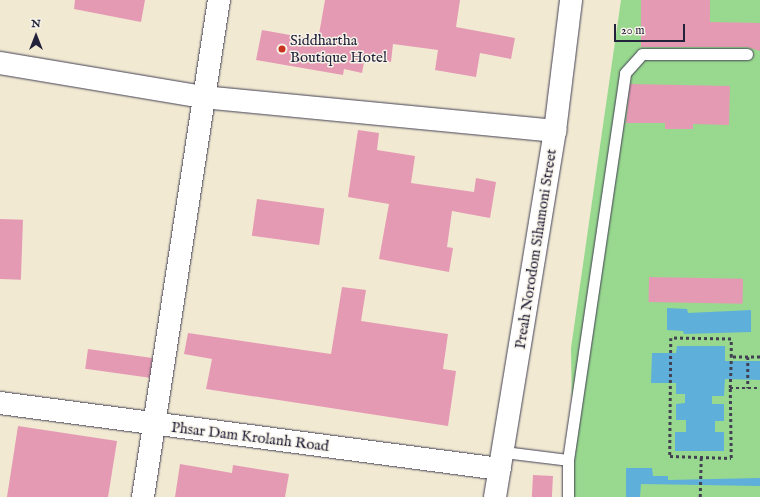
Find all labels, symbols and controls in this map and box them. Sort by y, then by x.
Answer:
north arrow [16,16,56,56]
scale bar [616,16,687,42]
text: N [31,17,41,31]
text: 20 m [621,23,644,38]
place label: Siddhartha Boutique Hotel [290,31,387,66]
marker: Siddhartha Boutique Hotel [277,44,287,54]
street label: Preah Norodom Sihamoni Street [511,148,561,350]
street label: Phsar Dam Krolanh Road [170,418,330,456]

